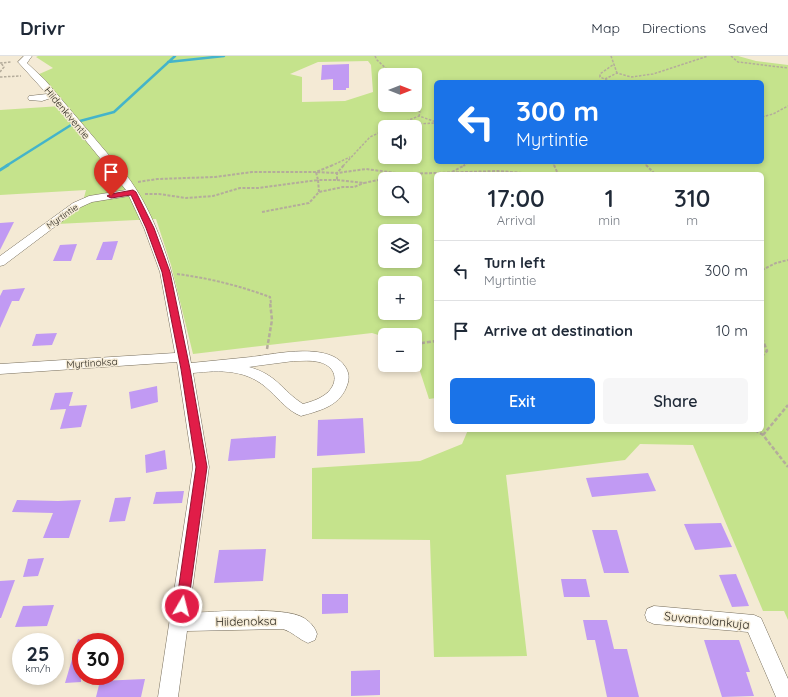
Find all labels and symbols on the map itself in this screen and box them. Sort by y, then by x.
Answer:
north arrow [378,68,422,112]
street label: Hiidenkiventie [41,84,93,142]
pin [94,155,128,196]
street label: Myrtintie [44,201,80,231]
street label: Myrtinoksa [66,355,118,371]
position arrow [161,585,203,627]
street label: Suvantolankuja [663,608,751,632]
street label: Hiidenoksa [215,613,277,629]
speed limit sign: 30 [72,633,124,685]

